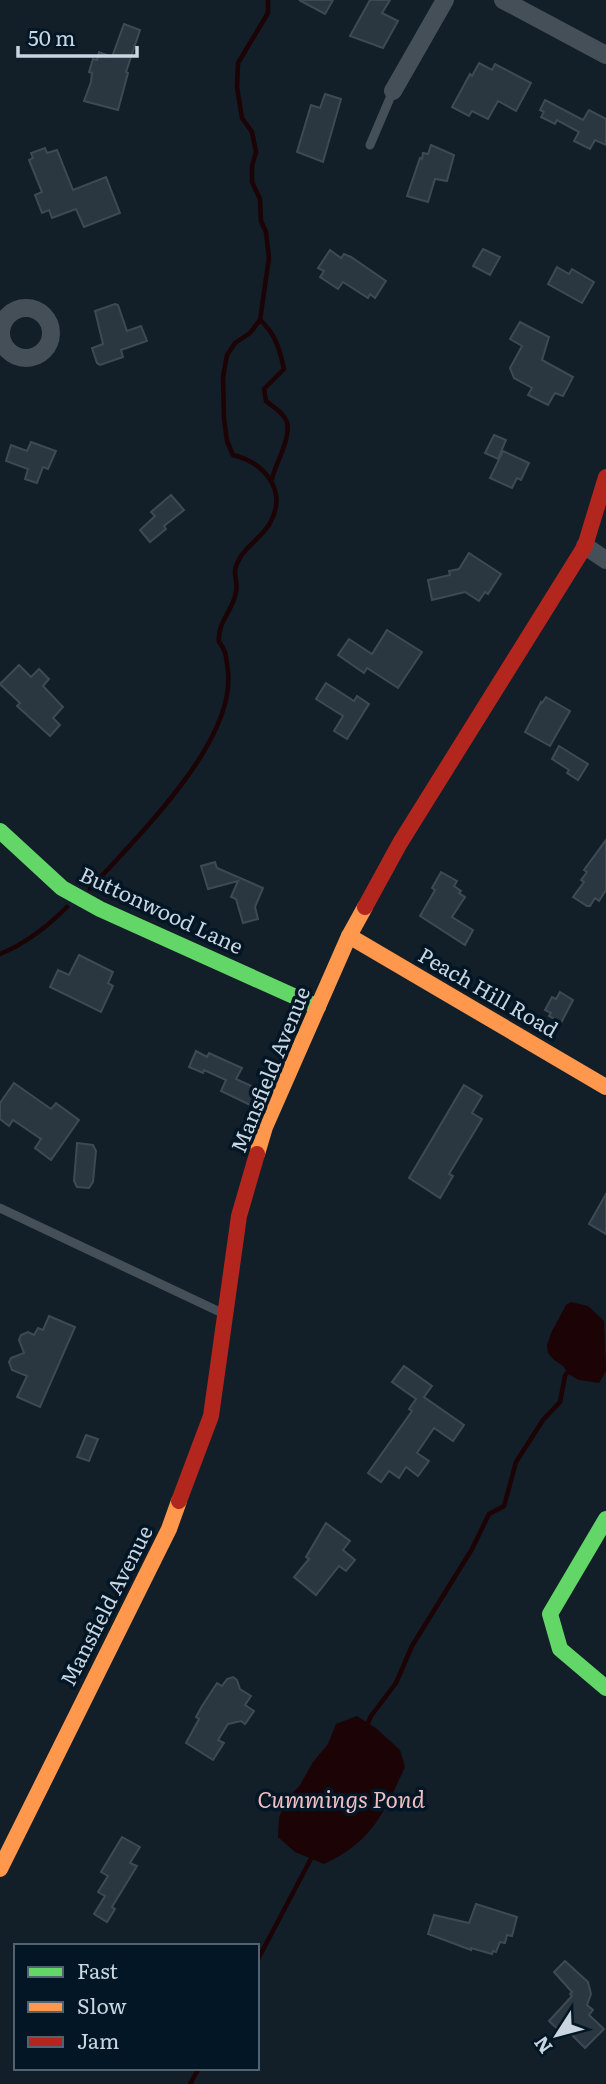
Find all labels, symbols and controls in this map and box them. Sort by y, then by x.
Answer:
scale bar [18,14,136,58]
text: 50 m [28,21,75,52]
street label: Buttonwood Lane [75,857,249,960]
street label: Peach Hill Road [414,938,565,1044]
street label: Mansfield Avenue [221,981,316,1157]
street label: Mansfield Avenue [51,1519,159,1691]
water label: Cummings Pond [257,1781,426,1815]
legend [14,1944,259,2070]
text: Fast [77,1954,118,1985]
text: Slow [77,1989,127,2020]
north arrow [522,2000,592,2070]
text: Jam [77,2024,119,2055]
text: N [526,2031,558,2060]

